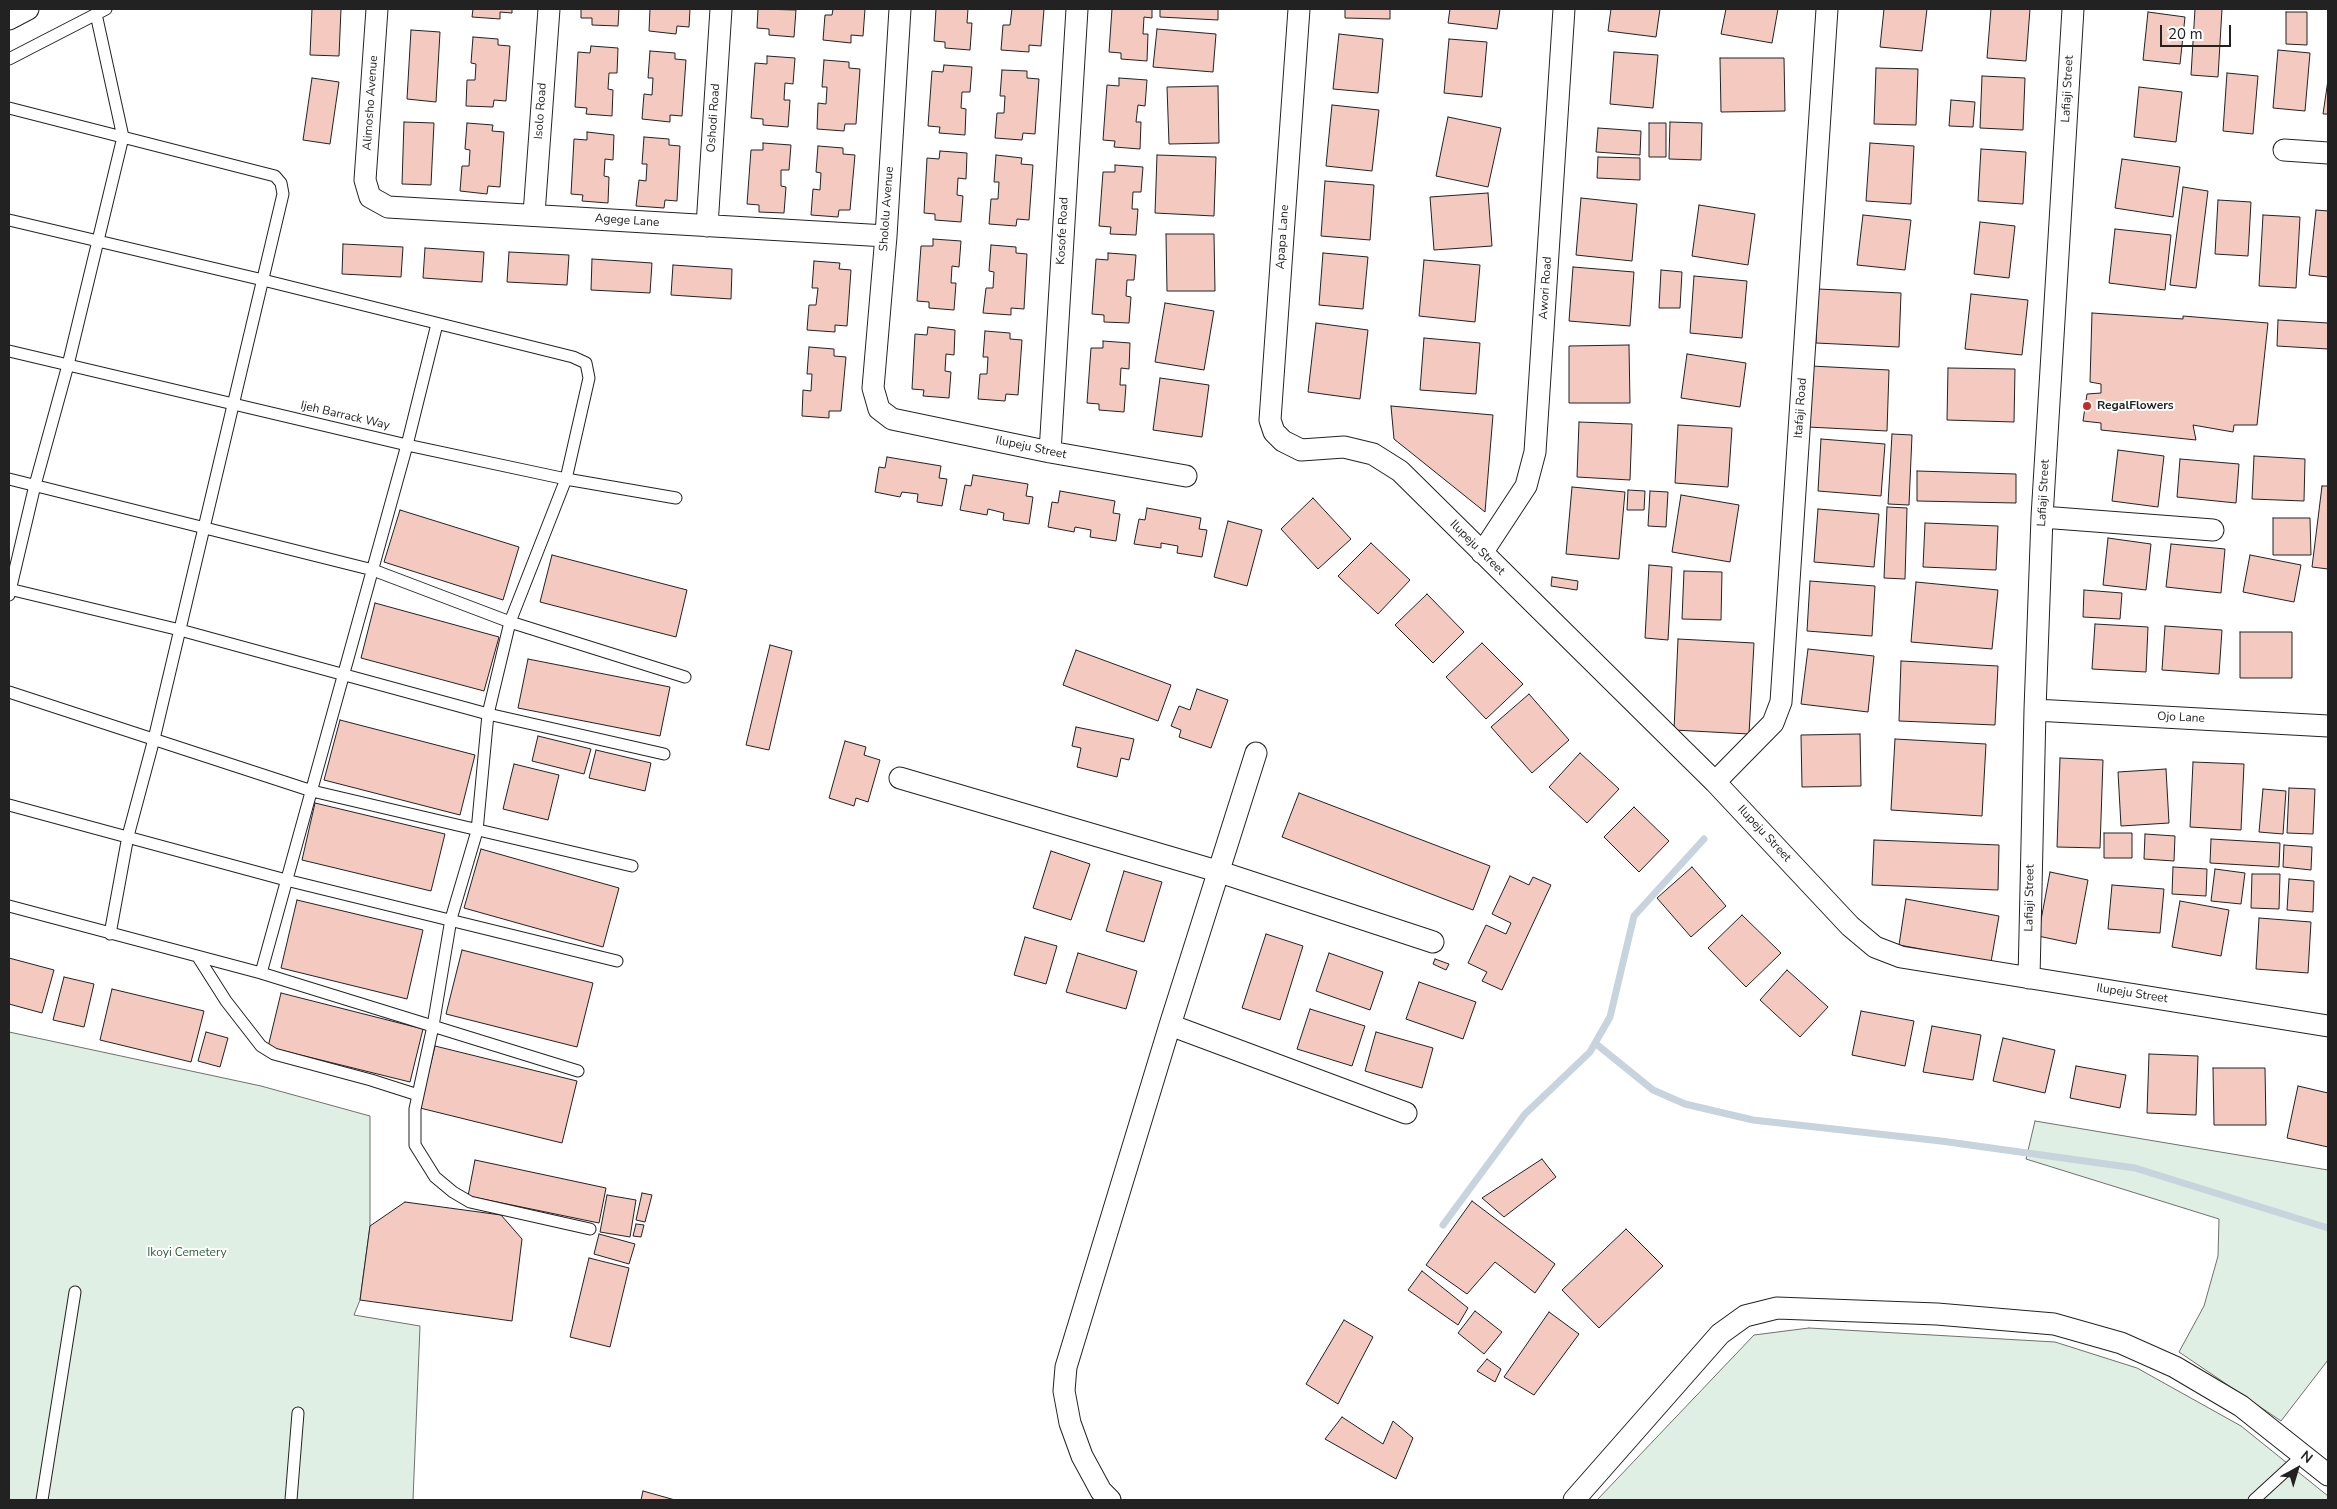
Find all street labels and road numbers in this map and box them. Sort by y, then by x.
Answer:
street label: Alimosho Avenue [360,55,382,151]
street label: Lafiaji Street [2059,55,2077,123]
street label: Isolo Road [532,82,550,140]
street label: Oshodi Road [704,83,724,153]
street label: Shololu Avenue [877,166,897,252]
street label: Kosofe Road [1054,197,1072,265]
street label: Apapa Lane [1274,204,1292,270]
street label: Agege Lane [594,212,660,230]
street label: Awori Road [1537,256,1555,320]
street label: Itafaji Road [1792,377,1810,439]
street label: Ijeh Barrack Way [299,399,391,433]
street label: Ilupeju Street [994,433,1068,463]
street label: Lafiaji Street [2035,459,2053,527]
street label: Ilupeju Street [1446,517,1508,579]
street label: Ojo Lane [2157,710,2205,726]
street label: Ilupeju Street [1734,803,1794,865]
street label: Lafiaji Street [2022,864,2038,932]
street label: Ilupeju Street [2095,981,2169,1007]

